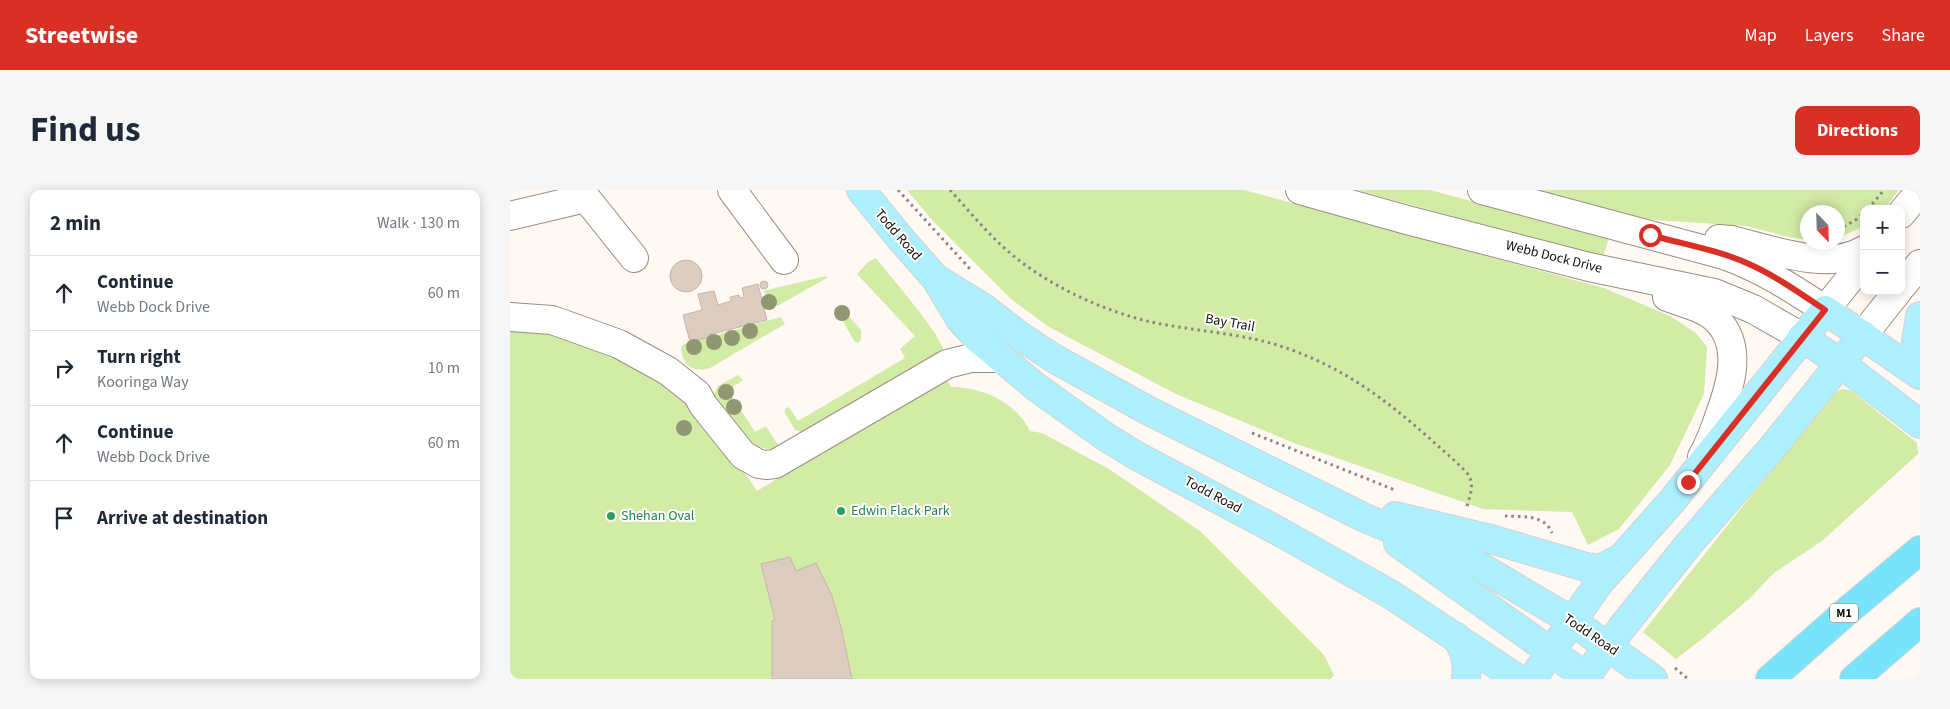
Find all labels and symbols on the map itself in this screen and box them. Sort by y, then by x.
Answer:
street label: Todd Road [870,205,926,265]
north arrow [1800,205,1845,250]
route start [1639,224,1662,247]
street label: Webb Dock Drive [1504,235,1604,279]
street label: Bay Trail [1204,309,1257,337]
street label: Todd Road [1181,471,1245,519]
route end [1677,471,1700,494]
place label: Edwin Flack Park [851,501,950,521]
marker: Edwin Flack Park [835,505,847,517]
place label: Shehan Oval [621,506,695,526]
marker: Shehan Oval [605,510,617,522]
road number: M1 [1830,603,1858,622]
street label: Todd Road [1559,609,1623,661]

